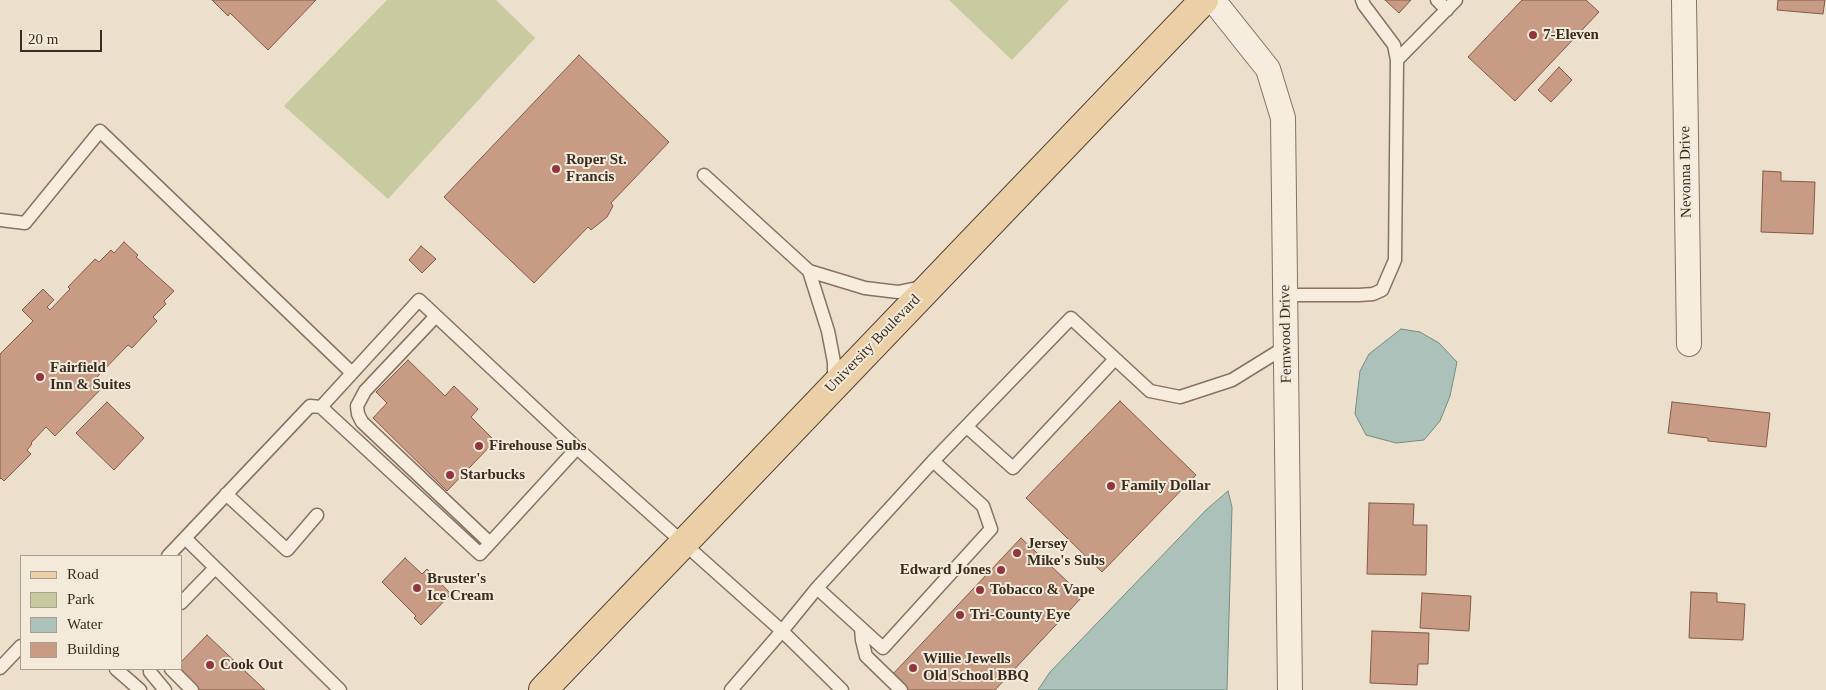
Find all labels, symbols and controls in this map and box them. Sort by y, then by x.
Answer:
scale bar [22,20,105,52]
place label: 7-Eleven [1543,26,1599,44]
marker: 7-Eleven [1527,29,1539,41]
text: 20 m [28,31,58,47]
street label: Nevonna Drive [1676,126,1696,218]
place label: Roper St. Francis [566,151,627,186]
marker: Roper St. Francis [550,163,562,175]
street label: Fernwood Drive [1276,284,1296,384]
street label: University Boulevard [822,291,924,397]
place label: Fairfield Inn & Suites [50,359,131,394]
marker: Fairfield Inn & Suites [34,371,46,383]
place label: Firehouse Subs [489,437,587,455]
marker: Firehouse Subs [473,440,485,452]
place label: Starbucks [460,466,525,484]
marker: Starbucks [444,469,456,481]
place label: Family Dollar [1121,477,1211,495]
marker: Family Dollar [1105,480,1117,492]
place label: Jersey Mike's Subs [1027,535,1105,570]
marker: Jersey Mike's Subs [1011,547,1023,559]
legend [20,555,182,670]
place label: Edward Jones [900,561,991,579]
marker: Edward Jones [995,564,1007,576]
text: Road [67,566,99,582]
place label: Bruster's Ice Cream [427,570,494,605]
place label: Tobacco & Vape [990,581,1095,599]
marker: Bruster's Ice Cream [411,582,423,594]
marker: Tobacco & Vape [974,584,986,596]
text: Park [67,591,95,607]
place label: Tri-County Eye [970,606,1070,624]
marker: Tri-County Eye [954,609,966,621]
text: Water [67,616,102,632]
text: Building [67,641,120,657]
place label: Willie Jewells Old School BBQ [923,650,1029,685]
place label: Cook Out [220,656,283,674]
marker: Cook Out [204,659,216,671]
marker: Willie Jewells Old School BBQ [907,662,919,674]

